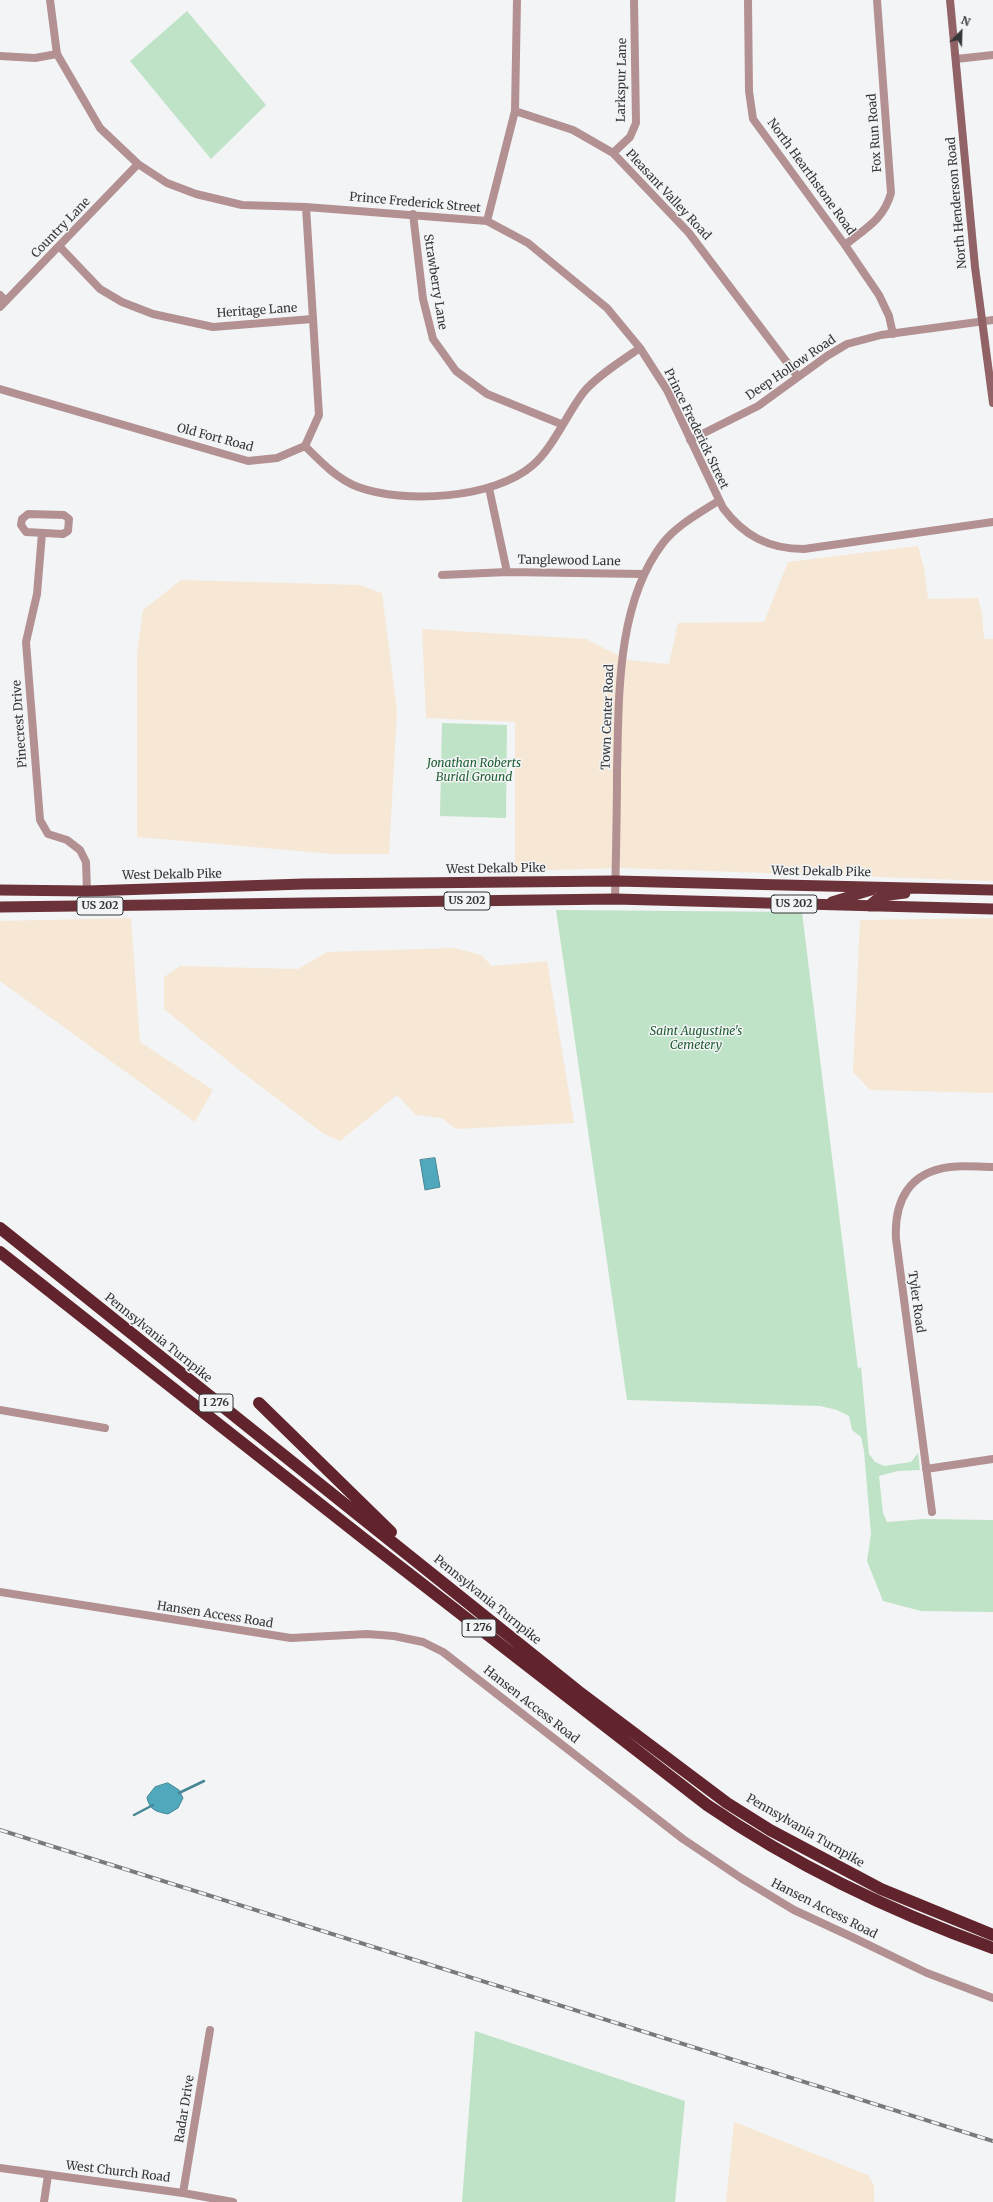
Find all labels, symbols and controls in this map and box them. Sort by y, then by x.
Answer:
north arrow [941,12,981,52]
text: N [959,13,972,29]
street label: Larkspur Lane [614,38,630,122]
street label: Fox Run Road [865,93,885,173]
street label: North Hearthstone Road [764,116,858,238]
street label: North Henderson Road [944,137,970,269]
street label: Pleasant Valley Road [622,147,714,243]
street label: Prince Frederick Street [349,190,481,216]
street label: Country Lane [29,195,93,261]
street label: Strawberry Lane [420,233,450,331]
street label: Heritage Lane [216,301,298,321]
street label: Deep Hollow Road [743,333,839,403]
street label: Prince Frederick Street [661,366,731,492]
street label: Old Fort Road [175,421,255,455]
street label: Tanglewood Lane [517,553,621,569]
street label: Town Center Road [599,664,617,770]
street label: Pinecrest Drive [10,680,30,768]
park label: Jonathan Roberts Burial Ground [427,757,521,785]
street label: West Dekalb Pike [446,861,546,877]
street label: West Dekalb Pike [771,864,871,880]
street label: West Dekalb Pike [122,867,222,883]
road number: US 202 [444,892,490,910]
road number: US 202 [771,895,817,913]
road number: US 202 [77,897,123,915]
park label: Saint Augustine's Cemetery [650,1025,742,1053]
street label: Tyler Road [905,1270,927,1334]
street label: Pennsylvania Turnpike [101,1290,215,1386]
road number: I 276 [199,1394,233,1412]
street label: Pennsylvania Turnpike [430,1552,544,1648]
street label: Hansen Access Road [156,1599,274,1631]
road number: I 276 [462,1619,496,1637]
street label: Hansen Access Road [480,1663,582,1747]
street label: Pennsylvania Turnpike [743,1791,867,1871]
street label: Hansen Access Road [768,1876,880,1942]
street label: Radar Drive [173,2074,197,2144]
street label: West Church Road [65,2158,171,2186]

